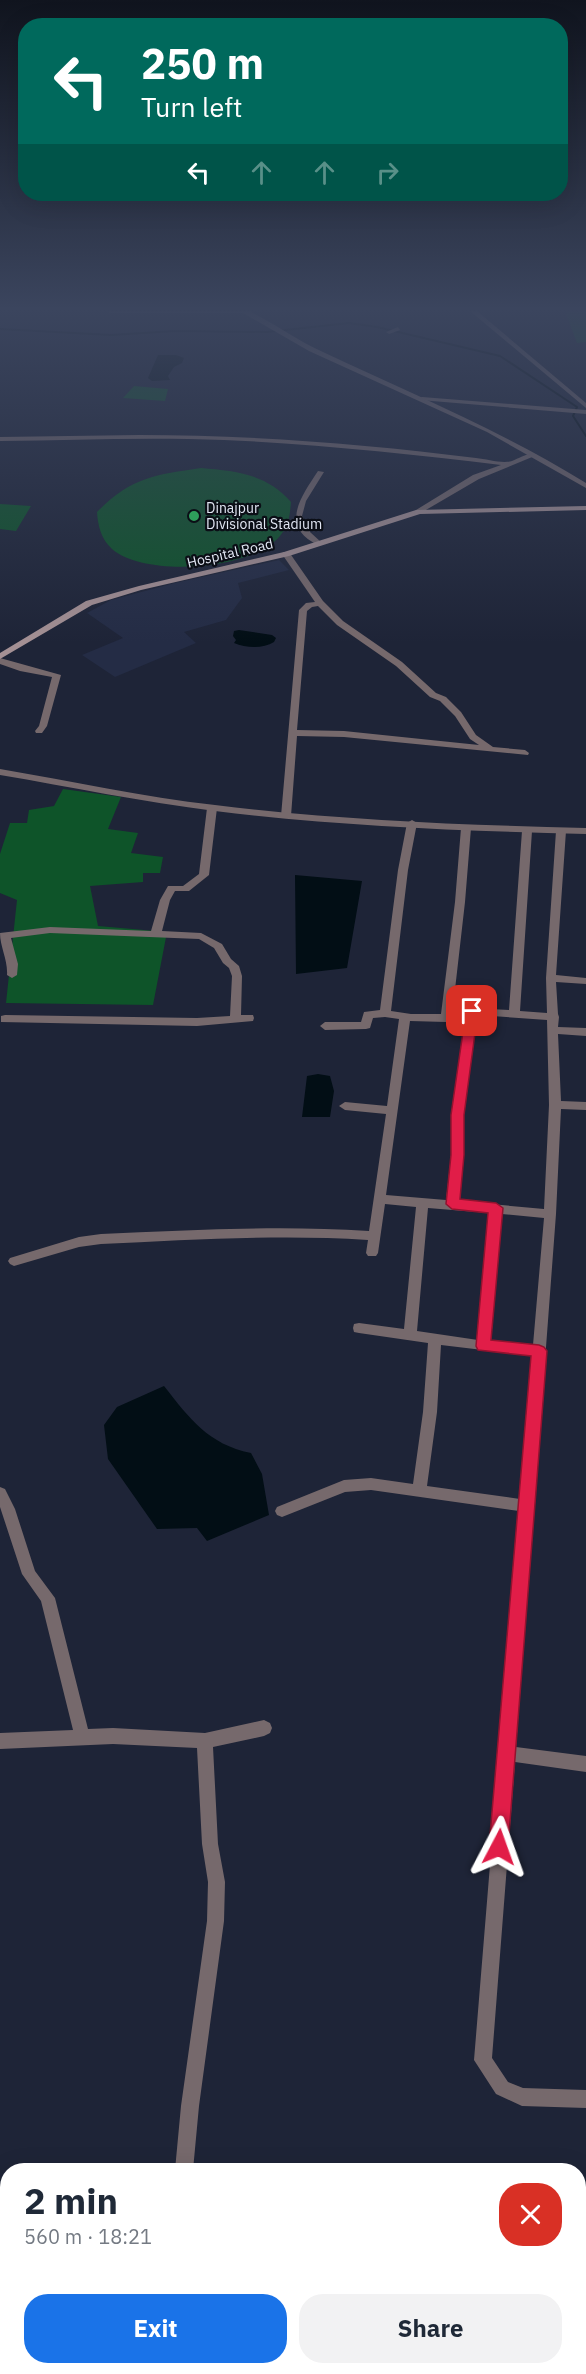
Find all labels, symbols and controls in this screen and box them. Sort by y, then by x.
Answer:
text: 250 m [141,36,264,91]
icon: left [42,42,120,120]
text: Turn left [141,89,242,124]
icon: left [182,156,215,189]
icon: ahead [245,156,278,189]
icon: ahead [308,156,341,189]
icon: right [371,156,404,189]
place label: Dinajpur Divisional Stadium [206,499,322,533]
marker: Dinajpur Divisional Stadium [187,509,201,523]
street label: Hospital Road [185,534,275,572]
pin [446,985,497,1036]
icon: arrive [455,994,488,1027]
position arrow [467,1815,531,1879]
text: 2 min [24,2177,118,2224]
button: close [499,2183,562,2246]
text: 560 m · 18:21 [24,2223,152,2250]
button: Exit [24,2294,287,2363]
button: Share [299,2294,562,2363]

